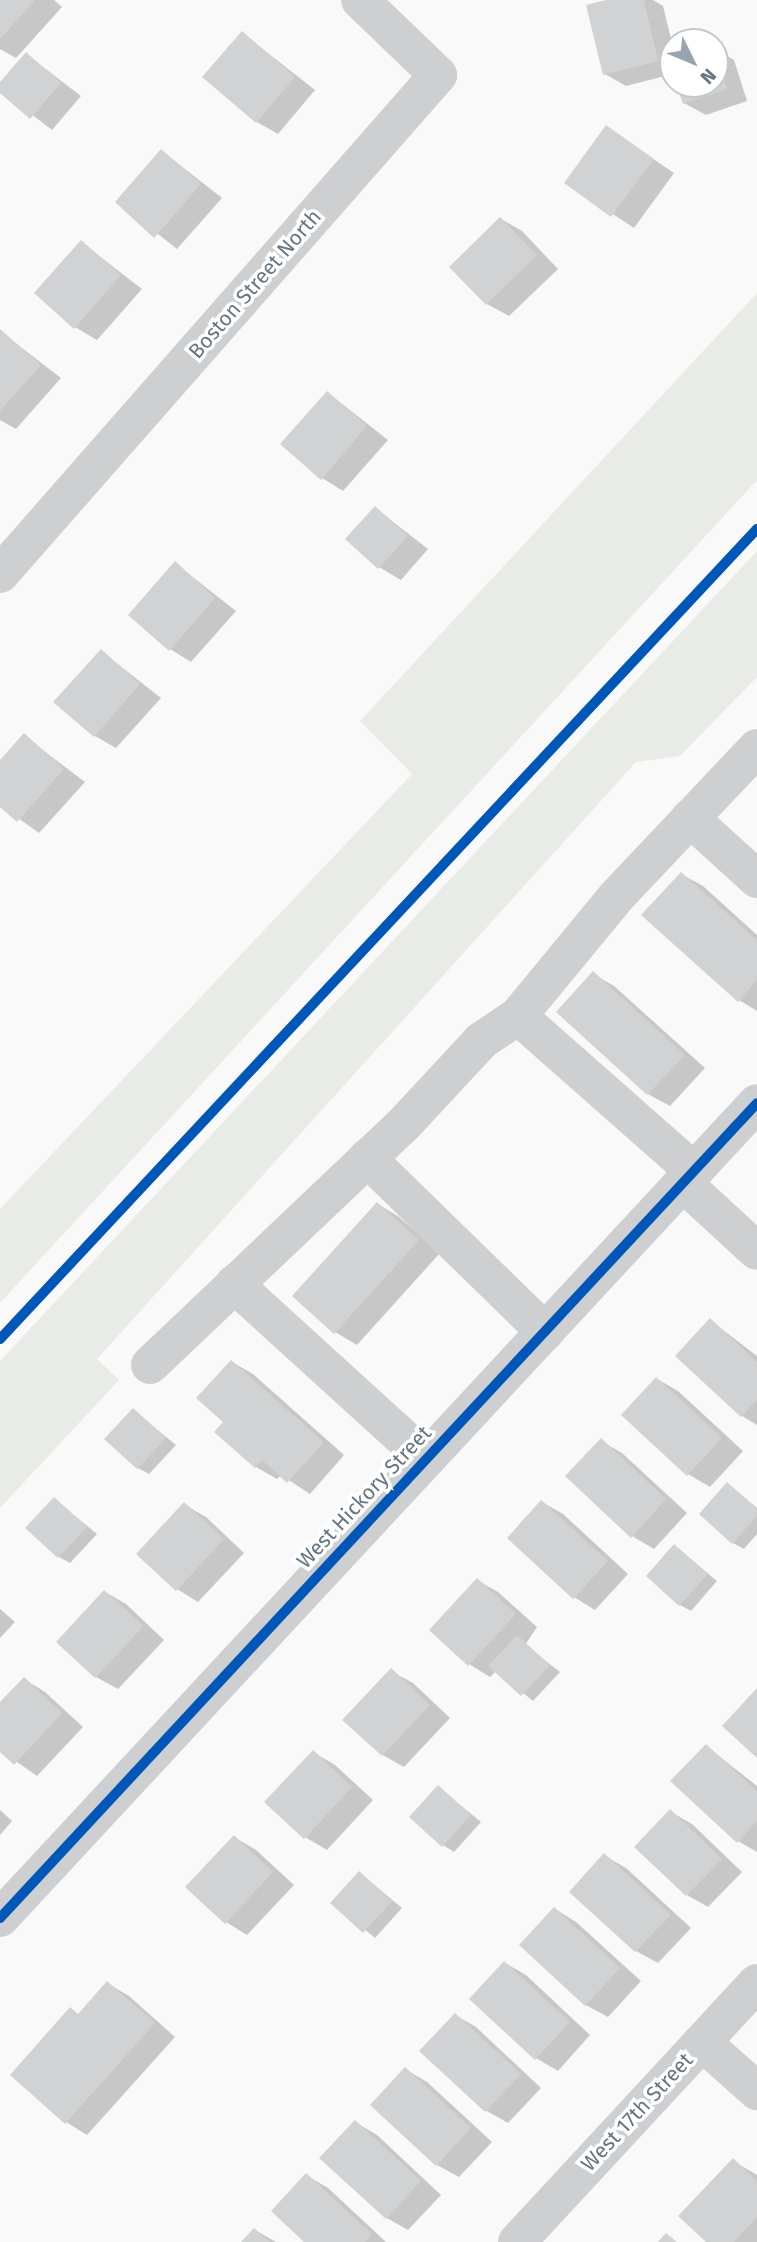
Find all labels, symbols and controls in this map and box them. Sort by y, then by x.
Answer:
north arrow [659,28,729,98]
text: N [696,64,721,89]
street label: Boston Street North [183,204,327,364]
street label: West Hickory Street [292,1421,436,1573]
street label: West 17th Street [576,2048,698,2176]

